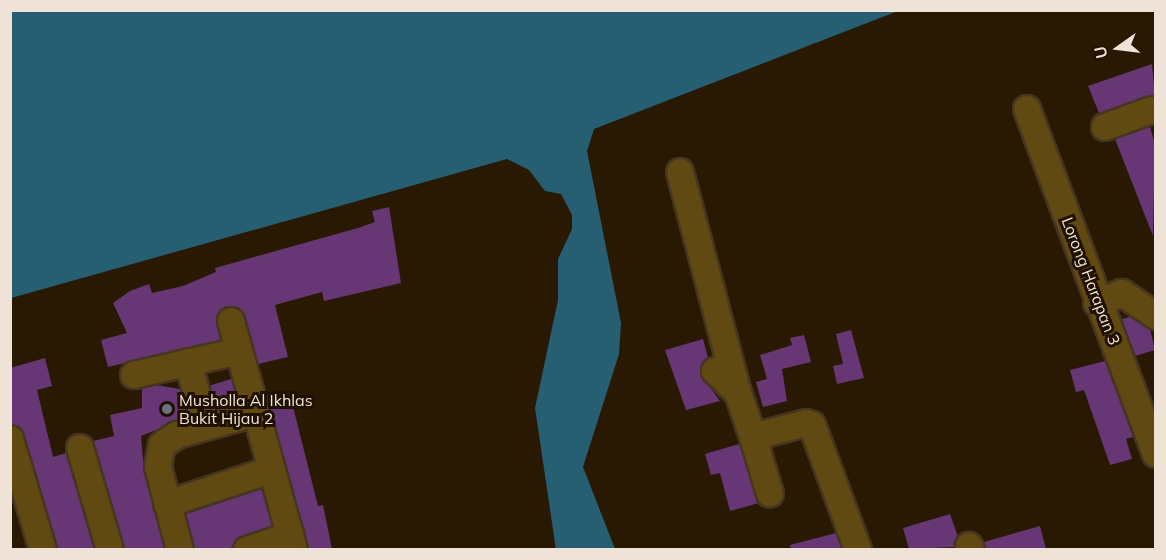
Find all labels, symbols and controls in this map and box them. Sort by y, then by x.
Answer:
north arrow [1088,18,1148,78]
text: U [1089,44,1112,61]
street label: Lorong Harapan 3 [1058,214,1124,348]
place label: Musholla Al Ikhlas Bukit Hijau 2 [179,390,313,428]
marker: Musholla Al Ikhlas Bukit Hijau 2 [160,402,174,416]

